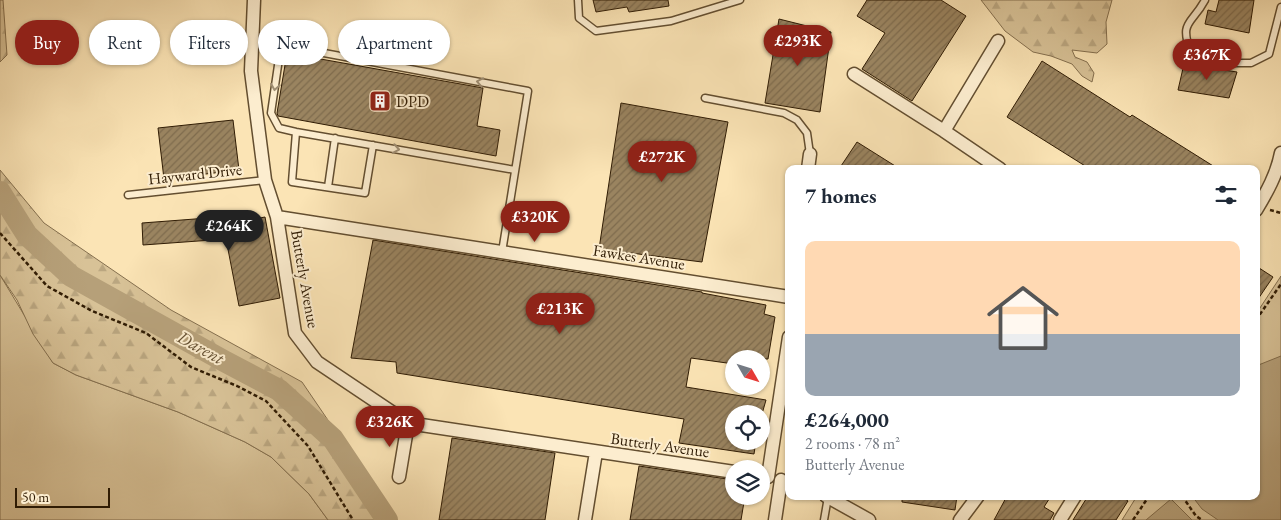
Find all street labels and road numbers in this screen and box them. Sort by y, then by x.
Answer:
street label: Hayward Drive [147,159,243,189]
street label: Butterly Avenue [286,228,324,330]
street label: Fawkes Avenue [592,239,686,275]
street label: Butterly Avenue [609,428,711,462]

